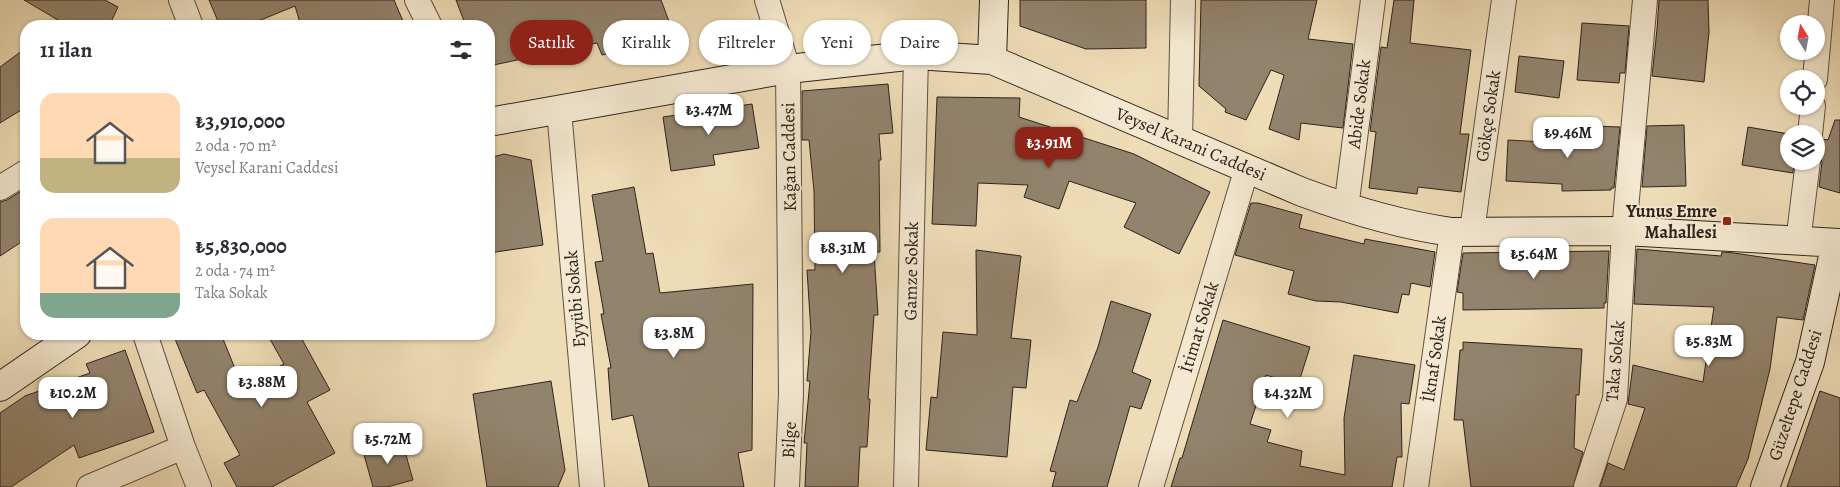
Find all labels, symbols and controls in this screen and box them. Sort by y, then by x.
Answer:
north arrow [1780,15,1825,60]
map controls [1780,15,1825,170]
chip: Satılık [510,20,593,65]
chip: Kiralık [603,20,689,65]
chip: Filtreler [699,20,793,65]
chip: Yeni [803,20,871,65]
chip: Daire [881,20,958,65]
text: 11 ilan [40,36,92,64]
icon: filters [447,36,475,64]
street label: Abide Sokak [1341,58,1376,151]
street label: Gökçe Sokak [1470,69,1506,163]
button: locate [1780,70,1825,115]
pin: ₺3.47M [668,94,750,136]
text: ₺3.47M [686,99,732,121]
street label: Veysel Karani Caddesi [1111,101,1270,187]
street label: Kağan Caddesi [776,102,802,212]
text: ₺3,910,000 [195,107,285,135]
icon: home [80,113,140,173]
pin: ₺9.46M [1527,116,1609,159]
text: ₺9.46M [1544,122,1592,144]
button: layers [1780,125,1825,170]
pin: ₺3.91M [1008,126,1090,169]
text: ₺3.91M [1026,132,1072,154]
text: 2 oda · 70 m² [195,135,276,157]
text: Veysel Karani Caddesi [195,157,339,179]
place label: Yunus Emre Mahallesi [1625,199,1717,244]
marker: Yunus Emre Mahallesi [1721,215,1733,227]
street label: Gamze Sokak [898,221,924,321]
text: ₺5,830,000 [195,232,287,260]
pin: ₺8.31M [802,232,884,274]
text: ₺8.31M [820,237,866,259]
icon: home [80,238,140,298]
pin: ₺5.64M [1493,238,1575,280]
text: ₺5.64M [1510,243,1558,265]
street label: Eyyübi Sokak [559,249,591,349]
text: 2 oda · 74 m² [195,260,275,282]
street label: İtimat Sokak [1174,278,1224,376]
text: Taka Sokak [195,282,268,304]
street label: İknaf Sokak [1416,314,1452,404]
pin: ₺3.8M [639,316,709,359]
street label: Taka Sokak [1599,319,1631,403]
text: ₺3.8M [654,322,694,344]
pin: ₺5.83M [1668,324,1750,367]
street label: Güzeltepe Caddesi [1762,326,1828,464]
text: ₺5.83M [1685,330,1733,352]
pin: ₺3.88M [221,366,303,408]
text: ₺3.88M [238,371,286,393]
pin: ₺10.2M [32,376,114,419]
pin: ₺4.32M [1247,376,1329,419]
text: ₺10.2M [49,382,97,404]
text: ₺4.32M [1264,382,1312,404]
street label: Bilge [776,421,802,459]
pin: ₺5.72M [347,422,429,465]
text: ₺5.72M [364,428,412,450]

